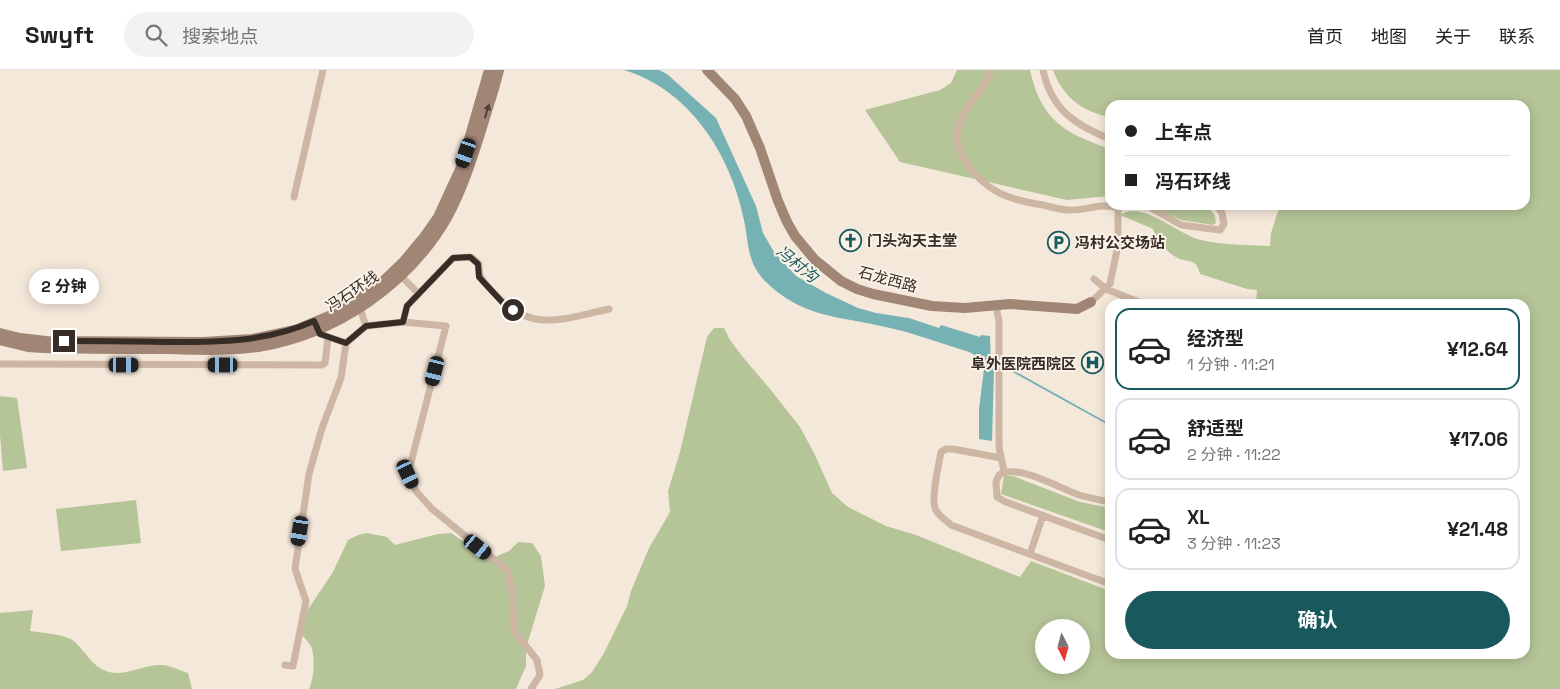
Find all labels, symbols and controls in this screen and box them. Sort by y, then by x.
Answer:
search box [124,12,474,57]
text: Swyft [25,19,94,50]
icon: search [142,21,170,49]
text: 搜索地点 [182,24,258,49]
text: 首页 [1307,25,1343,48]
text: 地图 [1371,25,1407,48]
text: 关于 [1435,25,1471,48]
text: 联系 [1499,25,1535,48]
one-way arrow [484,104,492,119]
text: 上车点 [1155,120,1212,145]
car [454,136,477,170]
text: 冯石环线 [1155,169,1231,194]
church icon: 门头沟天主堂 [839,228,863,252]
parking icon: 冯村公交场站 [1047,230,1071,254]
place label: 门头沟天主堂 [867,231,957,250]
place label: 冯村公交场站 [1075,233,1165,252]
water label: 冯村沟 [772,241,824,289]
street label: 石龙西路 [857,262,919,296]
street label: 冯石环线 [322,266,382,316]
callout: 2 分钟 [29,268,99,304]
text: 2 分钟 [41,276,87,297]
route start [502,299,524,321]
text: 经济型 [1187,326,1244,351]
icon: car [1127,327,1172,372]
route end [53,330,75,352]
text: ¥12.64 [1447,337,1508,362]
hospital icon: 阜外医院西院区 [1080,351,1104,375]
place label: 阜外医院西院区 [971,354,1076,373]
text: 1 分钟 · 11:21 [1187,354,1275,375]
car [424,355,445,387]
car [109,358,139,373]
car [208,358,238,373]
text: 舒适型 [1187,416,1244,441]
icon: car [1127,417,1172,462]
text: ¥17.06 [1449,427,1508,452]
text: 2 分钟 · 11:22 [1187,444,1281,465]
car [394,457,421,491]
text: XL [1187,505,1210,530]
icon: car [1127,507,1172,552]
car [290,515,309,547]
text: ¥21.48 [1447,517,1508,542]
car [461,532,494,562]
text: 3 分钟 · 11:23 [1187,533,1281,554]
button: 确认 [1125,591,1510,649]
north arrow [1035,619,1090,674]
map controls [1035,619,1090,674]

